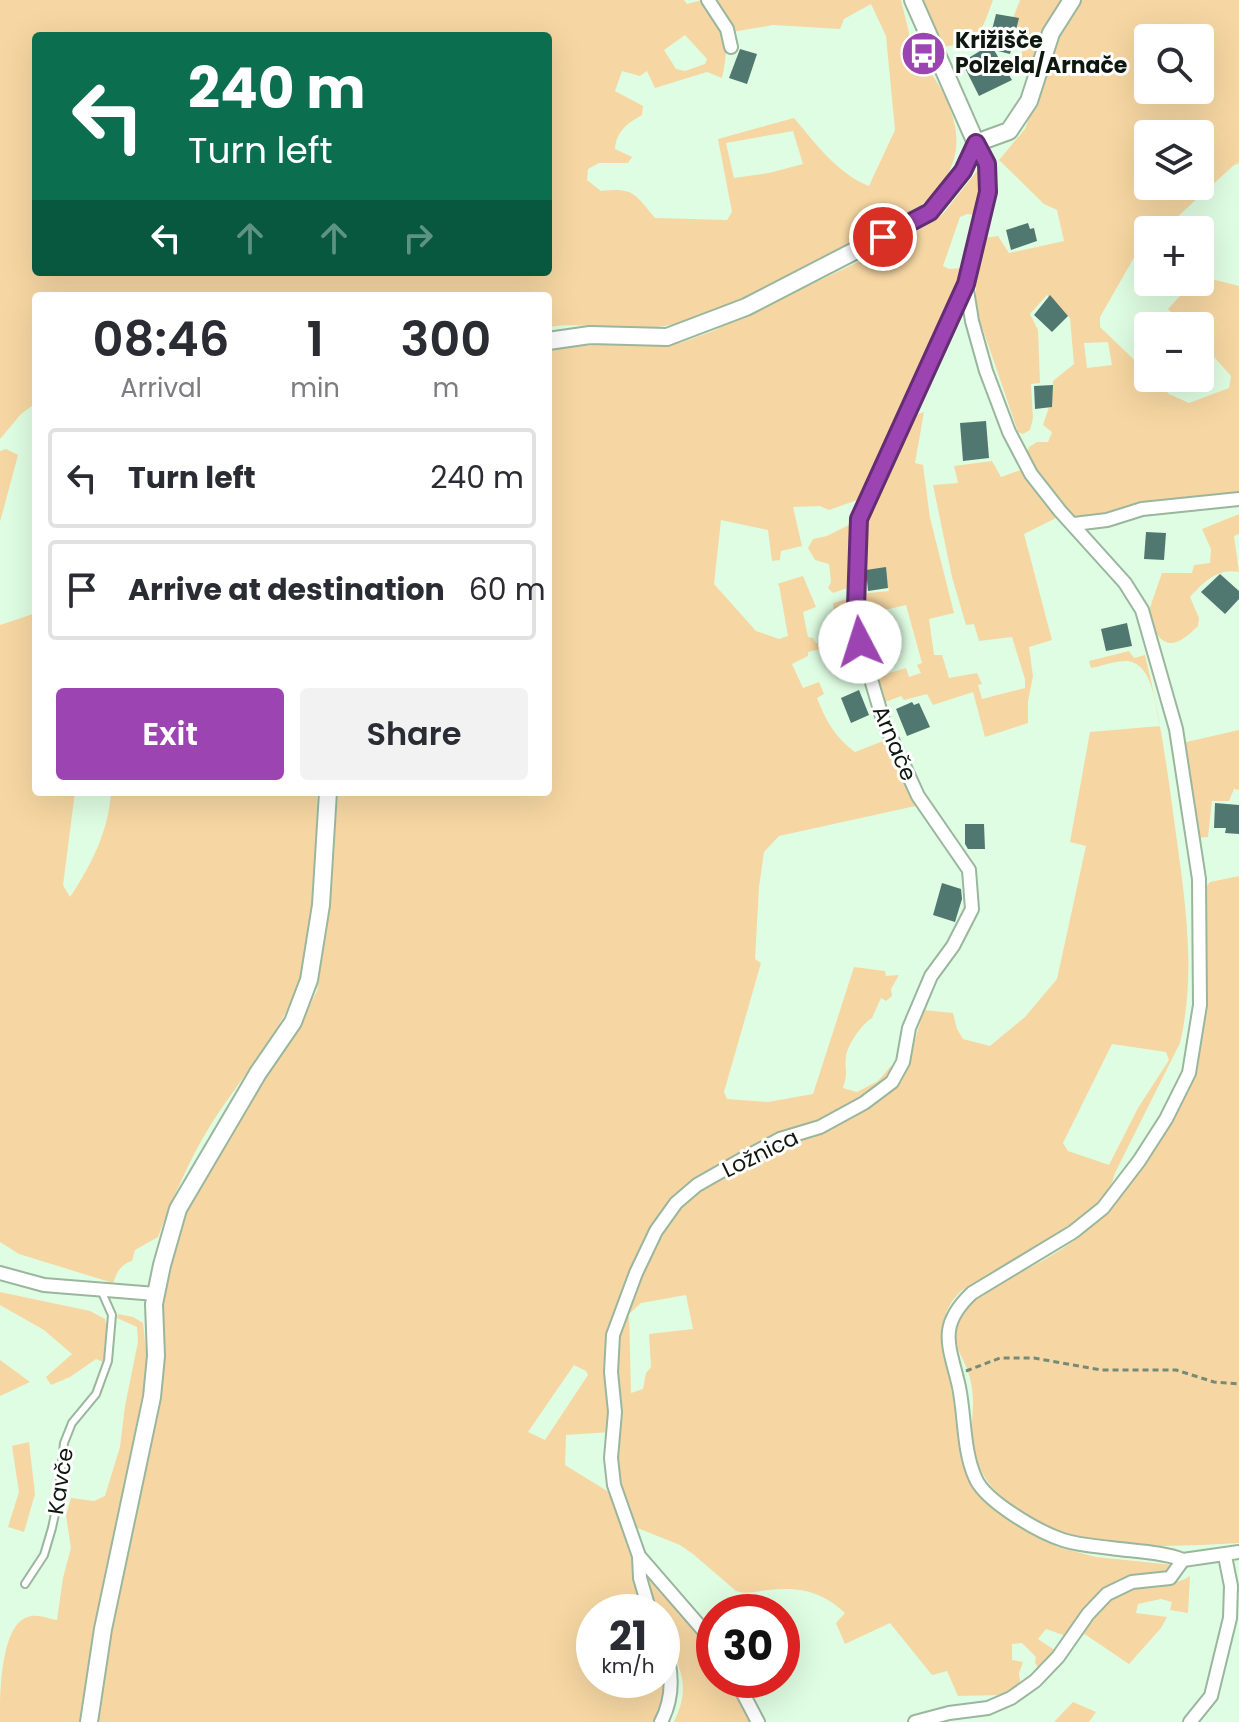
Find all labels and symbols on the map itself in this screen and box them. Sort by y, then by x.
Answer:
place label: Križišče Polzela/Arnače [955,25,1127,81]
bus stop icon: Križišče Polzela/Arnače [900,29,948,77]
pin [849,203,917,271]
position arrow [818,600,902,684]
street label: Arnače [865,701,924,786]
street label: Ložnica [717,1122,804,1185]
street label: Kavče [40,1445,81,1517]
speed limit sign: 30 [696,1594,800,1698]

